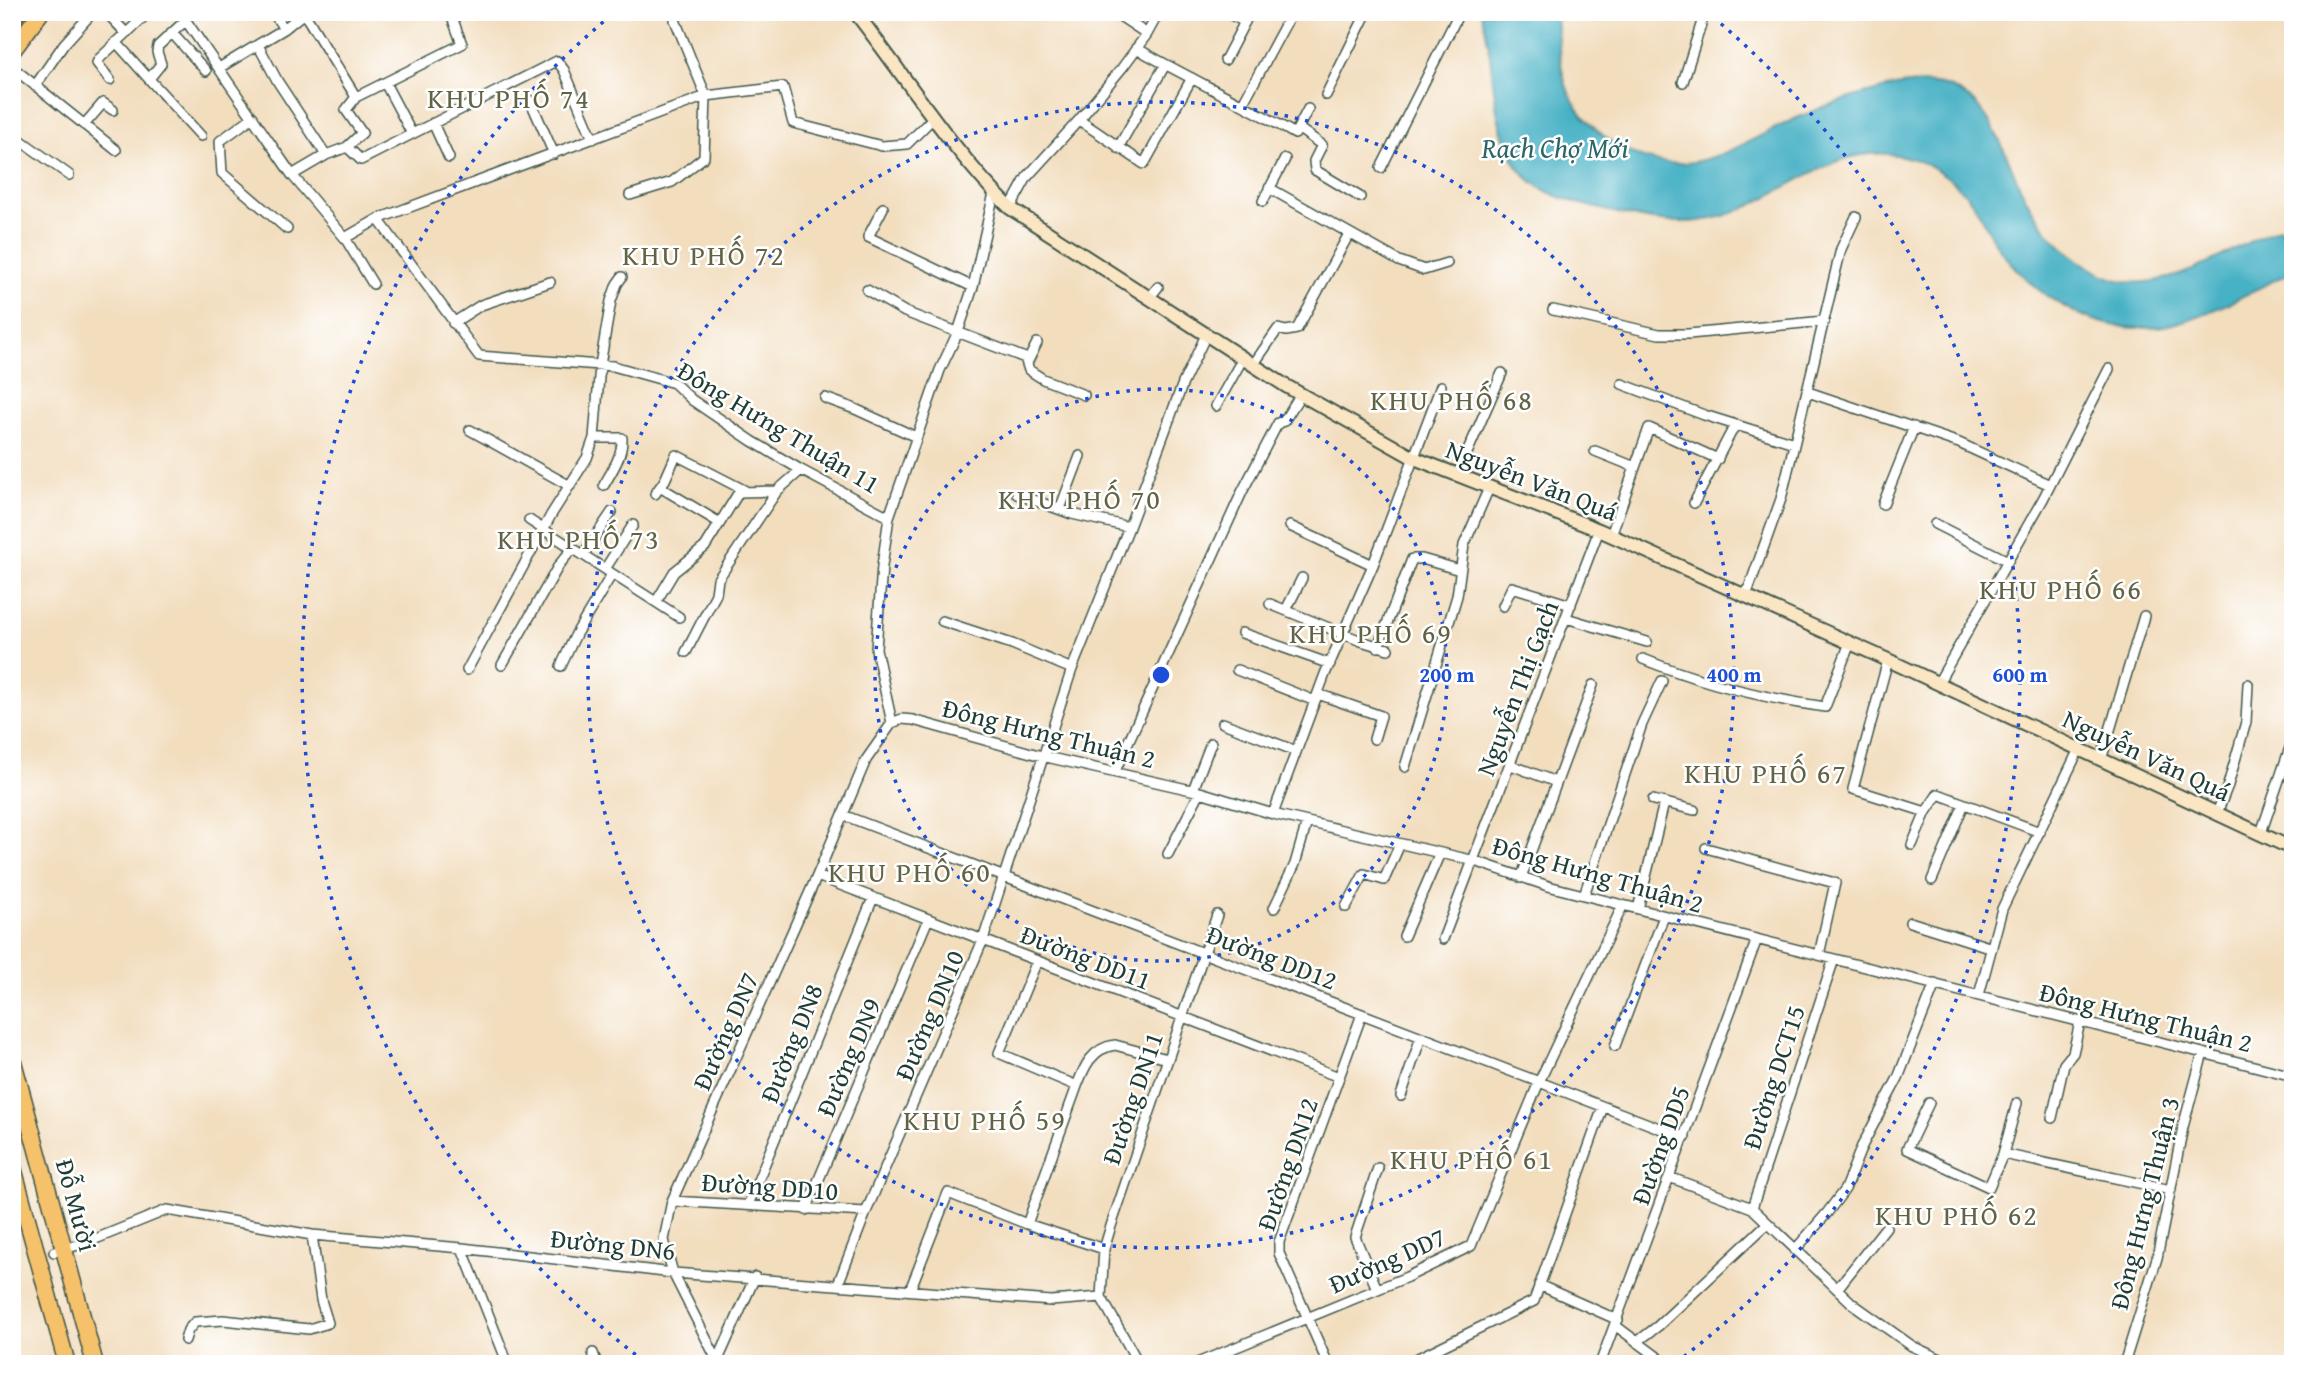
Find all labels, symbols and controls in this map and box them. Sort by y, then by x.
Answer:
district label: KHU PHỐ 74 [427,77,591,118]
water label: Rạch Chợ Mới [1481,127,1628,168]
district label: KHU PHỐ 72 [622,234,786,275]
street label: Đông Hưng Thuận 11 [670,351,888,503]
district label: KHU PHỐ 68 [1370,379,1534,420]
street label: Nguyễn Văn Quá [1440,429,1624,531]
district label: KHU PHỐ 70 [998,478,1162,519]
district label: KHU PHỐ 73 [497,518,661,559]
district label: KHU PHỐ 66 [1979,568,2143,609]
street label: Nguyễn Thị Gạch [1466,594,1568,781]
district label: KHU PHỐ 69 [1289,612,1453,653]
text: 200 m [1419,659,1475,690]
text: 400 m [1706,659,1762,690]
text: 600 m [1992,659,2048,690]
centre of rings [1149,663,1173,687]
street label: Đông Hưng Thuận 2 [939,688,1159,778]
street label: Nguyễn Văn Quá [2057,699,2238,811]
district label: KHU PHỐ 67 [1684,752,1848,793]
street label: Đông Hưng Thuận 2 [1488,825,1708,923]
district label: KHU PHỐ 60 [828,851,992,892]
street label: Đường DD11 [1015,914,1157,1000]
street label: Đường DD12 [1201,914,1343,1000]
street label: Đường DN10 [884,944,974,1086]
street label: Đường DN7 [682,966,768,1096]
street label: Đông Hưng Thuận 2 [2036,972,2256,1062]
street label: Đường DN8 [749,978,833,1108]
street label: Đường DN9 [806,992,890,1122]
street label: Đường DCT15 [1731,1000,1815,1154]
street label: Đường DN11 [1091,1027,1173,1169]
street label: Đường DD5 [1620,1080,1700,1210]
street label: Đường DN12 [1246,1093,1328,1235]
street label: Đông Hưng Thuận 3 [2099,1093,2189,1313]
district label: KHU PHỐ 59 [903,1099,1067,1140]
district label: KHU PHỐ 61 [1390,1138,1554,1179]
street label: Đỗ Mười [46,1154,108,1256]
street label: Đường DD10 [701,1162,839,1210]
district label: KHU PHỐ 62 [1875,1194,2039,1235]
street label: Đường DD7 [1322,1217,1452,1303]
street label: Đường DN6 [549,1218,677,1270]

